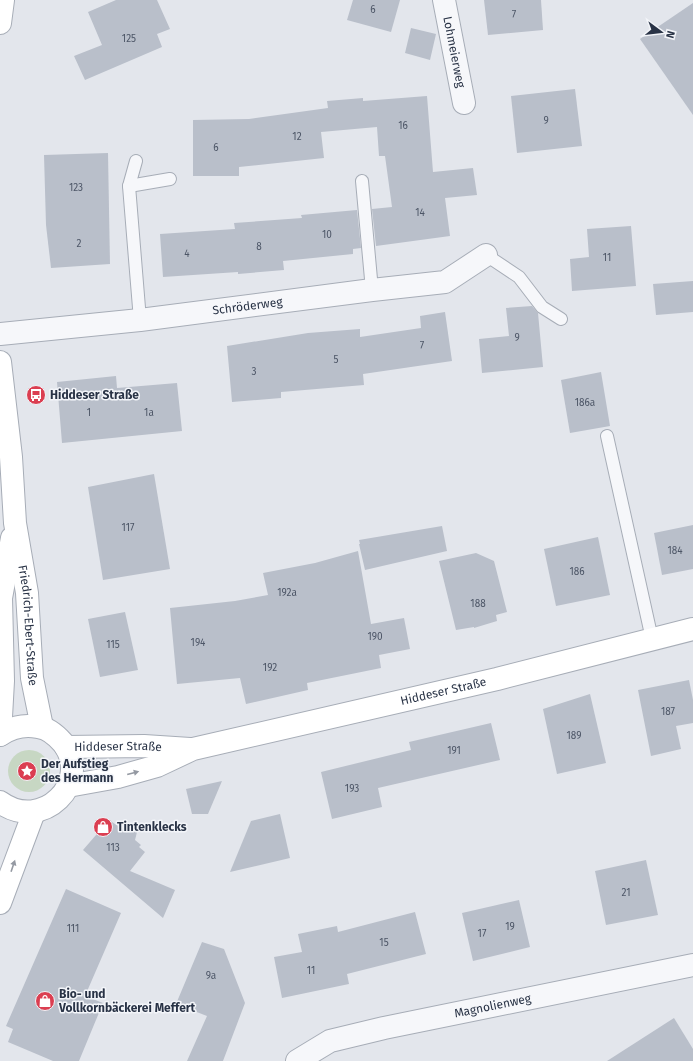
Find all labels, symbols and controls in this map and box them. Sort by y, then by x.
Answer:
house number: 6 [370,4,376,16]
house number: 7 [512,9,517,21]
north arrow [641,12,681,52]
street label: Lohmeierweg [440,15,468,90]
text: N [663,29,677,40]
house number: 125 [122,33,136,45]
house number: 9 [543,115,549,127]
house number: 16 [398,120,408,132]
house number: 12 [292,131,302,143]
house number: 6 [213,142,219,154]
house number: 123 [69,182,83,194]
house number: 14 [415,207,426,219]
house number: 10 [322,229,332,241]
house number: 2 [77,238,82,250]
house number: 8 [256,241,262,253]
house number: 4 [184,248,190,260]
house number: 11 [603,252,611,264]
street label: Schröderweg [212,295,284,318]
house number: 9 [514,332,520,344]
house number: 7 [420,340,425,352]
house number: 5 [333,354,339,366]
house number: 3 [252,366,257,378]
bus stop icon: Hiddeser Straße [25,384,47,406]
place label: Hiddeser Straße [50,388,139,402]
house number: 186a [575,397,595,409]
house number: 1 [87,407,91,419]
house number: 1a [144,407,154,419]
house number: 117 [122,522,135,534]
house number: 184 [667,545,683,557]
street label: Friedrich-Ebert-Straße [15,564,40,687]
house number: 186 [569,566,585,578]
house number: 192a [277,587,297,599]
house number: 188 [470,598,486,610]
house number: 190 [367,631,383,643]
house number: 194 [191,637,206,649]
house number: 115 [106,639,120,651]
house number: 192 [263,662,277,674]
street label: Hiddeser Straße [399,675,488,708]
house number: 187 [661,706,676,718]
house number: 189 [567,730,581,742]
street label: Hiddeser Straße [74,739,162,754]
house number: 191 [447,745,461,757]
place label: Der Aufstieg des Hermann [41,757,114,785]
place icon: Der Aufstieg des Hermann [16,760,38,782]
one-way arrow [127,769,140,775]
house number: 193 [345,783,359,795]
shop icon: Tintenklecks [92,816,114,838]
place label: Tintenklecks [117,820,187,834]
house number: 113 [106,842,120,854]
one-way arrow [10,860,16,872]
house number: 21 [621,887,631,899]
house number: 19 [505,921,515,933]
house number: 111 [67,923,79,935]
house number: 17 [478,928,487,940]
house number: 15 [379,937,389,949]
house number: 11 [307,965,315,977]
house number: 9a [206,970,216,982]
place label: Bio- und Vollkornbäckerei Meffert [58,987,196,1015]
shop icon: Bio- und Vollkornbäckerei Meffert [34,990,56,1012]
street label: Magnolienweg [453,991,533,1021]

